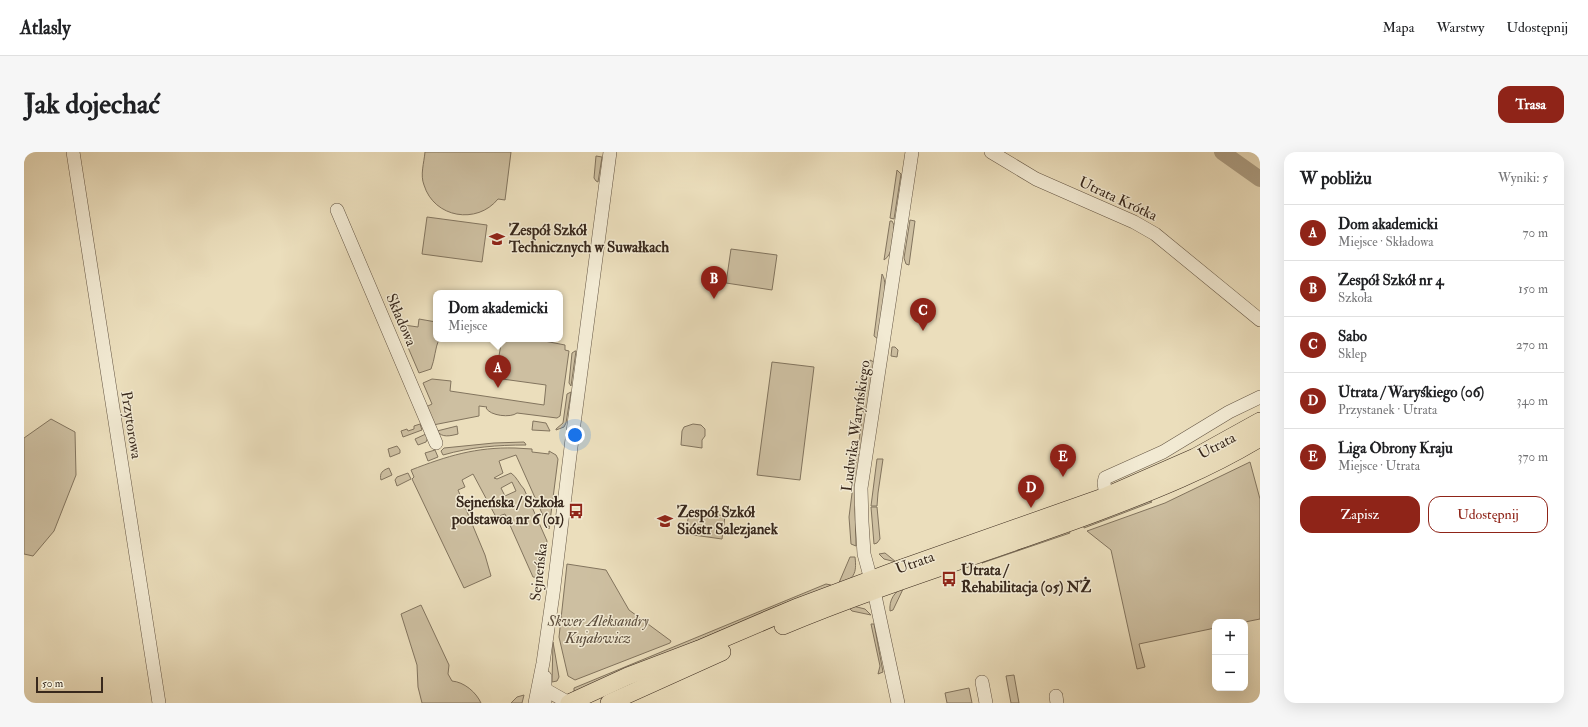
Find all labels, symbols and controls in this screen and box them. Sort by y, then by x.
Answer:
text: Atlasly [20,16,71,40]
text: Mapa [1382,19,1414,36]
text: Warstwy [1436,19,1485,36]
text: Udostępnij [1507,19,1568,36]
button: Trasa [1498,86,1564,123]
text: Jak dojechać [24,87,160,122]
text: W pobliżu [1300,168,1372,189]
text: Wyniki: 5 [1498,170,1548,186]
street label: Utrata Krótka [1076,173,1161,226]
text: Dom akademicki [1338,215,1438,234]
place label: Zespół Szkół Technicznych w Suwałkach [508,221,669,258]
text: A [1309,225,1317,241]
text: 70 m [1523,225,1548,241]
school or university icon: Zespół Szkół Technicznych w Suwałkach [488,230,506,248]
text: Miejsce · Składowa [1338,234,1434,250]
pin: B [701,266,727,299]
text: Zespół Szkół nr 4 [1338,271,1444,290]
text: B [1309,281,1317,297]
text: 150 m [1518,281,1548,297]
popup [433,290,563,342]
text: Szkoła [1338,290,1372,306]
street label: Składowa [381,291,421,350]
pin: C [910,298,936,331]
text: Dom akademicki [448,299,548,318]
text: Miejsce [448,318,488,334]
text: Sabo [1338,327,1367,346]
text: C [1308,337,1318,353]
text: 270 m [1516,337,1548,353]
text: Sklep [1338,346,1367,362]
pin: A [485,355,511,388]
street label: Ludwika Waryńskiego [837,359,875,493]
text: Utrata / Waryśkiego (06) [1338,383,1484,402]
street label: Przytorowa [116,390,146,461]
text: D [1308,393,1318,409]
text: 340 m [1517,393,1548,409]
text: Przystanek · Utrata [1338,402,1437,418]
your location [565,425,585,445]
street label: Utrata [1195,428,1240,464]
text: Liga Obrony Kraju [1338,439,1453,458]
pin: E [1050,444,1076,477]
text: E [1308,449,1318,465]
text: 370 m [1518,449,1548,465]
text: Miejsce · Utrata [1338,458,1420,474]
pin: D [1018,475,1044,508]
place label: Sejneńska / Szkoła podstawoa nr 6 (01) [451,493,565,530]
button: Zapisz [1300,496,1420,533]
button: Udostępnij [1428,496,1548,533]
bus stop icon: Sejneńska / Szkoła podstawoa nr 6 (01) [567,502,585,520]
place label: Zespół Szkół Sióstr Salezjanek [677,503,779,539]
school or university icon: Zespół Szkół Sióstr Salezjanek [656,512,674,530]
street label: Sejneńska [526,541,552,602]
street label: Utrata [893,547,938,579]
place label: Utrata / Rehabilitacja (05) NŻ [961,561,1092,597]
bus stop icon: Utrata / Rehabilitacja (05) NŻ [940,570,958,588]
park label: Skwer Aleksandry Kujałowicz [546,612,649,648]
map controls [1212,619,1248,691]
button: + [1212,619,1248,655]
button: − [1212,655,1248,691]
scale bar [36,675,103,694]
text: 50 m [42,677,63,690]

